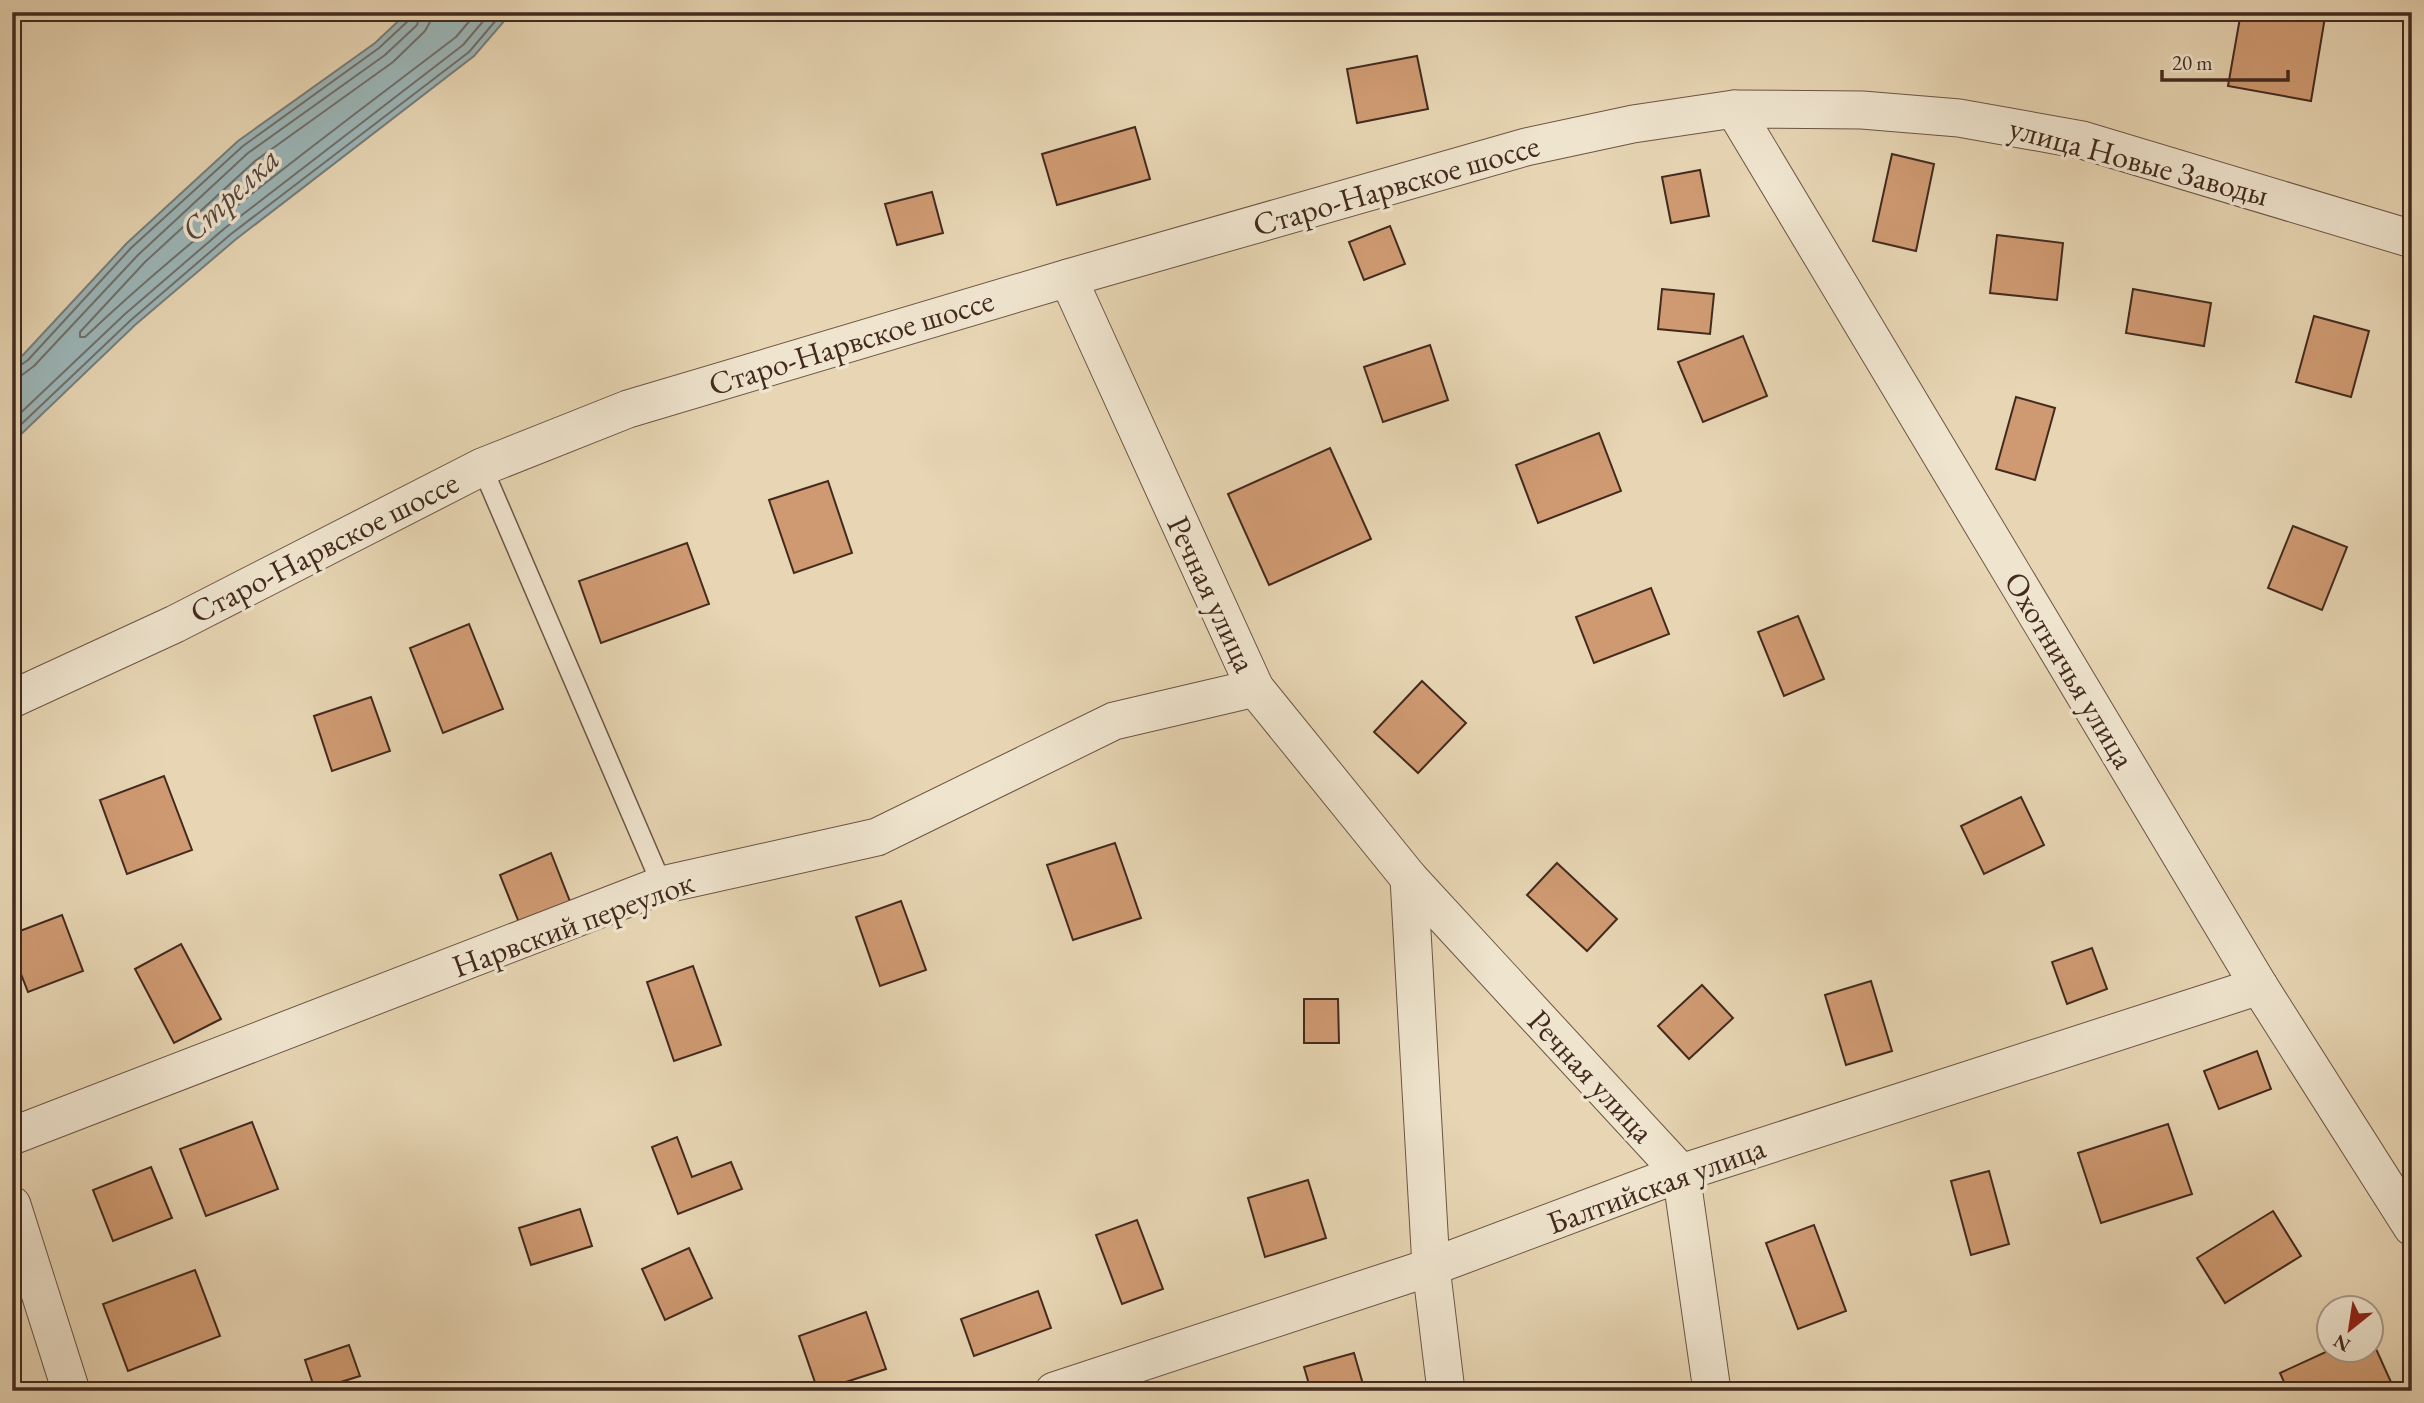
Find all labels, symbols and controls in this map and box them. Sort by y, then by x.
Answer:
scale bar [2162,38,2288,82]
text: 20 m [2172,49,2213,76]
street label: улица Новые Заводы [2005,106,2273,216]
street label: Старо-Нарвское шоссе [1248,124,1544,246]
water label: Стрелка [171,137,289,251]
street label: Старо-Нарвское шоссе [703,279,999,405]
street label: Старо-Нарвское шоссе [183,461,465,633]
street label: Речная улица [1158,509,1267,679]
street label: Охотничья улица [1995,564,2145,776]
street label: Нарвский переулок [446,861,700,987]
street label: Речная улица [1518,1000,1664,1152]
street label: Балтийская улица [1541,1126,1771,1244]
north arrow [2316,1294,2386,1364]
text: N [2328,1328,2355,1358]

